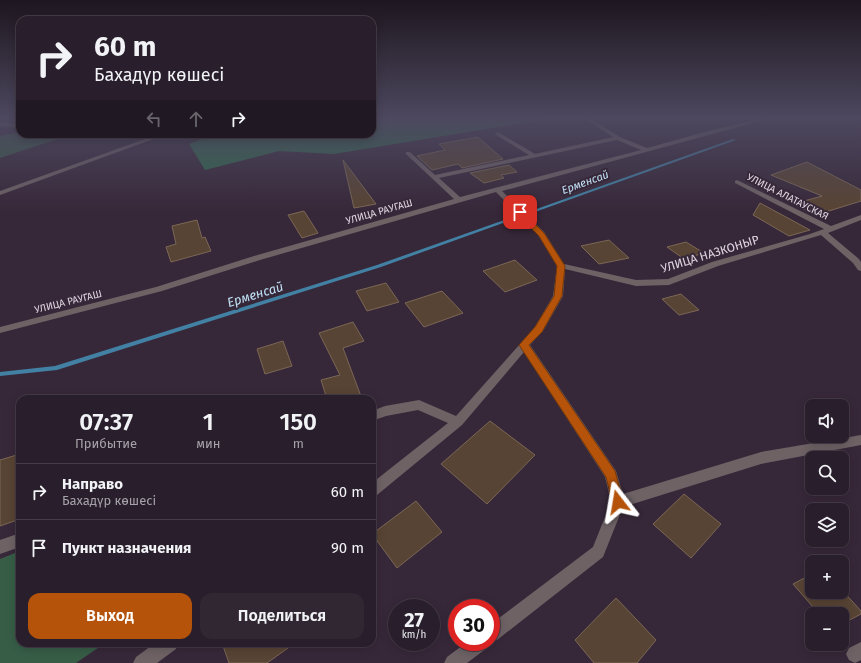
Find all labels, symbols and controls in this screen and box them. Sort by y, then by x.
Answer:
text: 60 m [94,30,156,63]
icon: right [28,32,80,84]
text: Бахадүр көшесі [94,64,224,86]
icon: left [143,108,165,130]
icon: ahead [185,108,207,130]
icon: right [227,108,249,130]
water label: Ерменсай [560,168,611,197]
street label: УЛИЦА АЛАТАУСКАЯ [745,171,830,223]
pin [503,195,537,229]
street label: УЛИЦА РАУГАШ [345,197,414,227]
icon: arrive [509,201,531,223]
street label: УЛИЦА НАЗКОНЫР [659,232,761,276]
water label: Ерменсай [225,279,285,310]
street label: УЛИЦА РАУГАШ [33,288,103,316]
map controls [805,399,849,651]
button: sound [805,399,849,443]
text: 07:37 [79,408,133,436]
text: 1 [203,408,214,436]
text: 150 [279,408,317,436]
text: Прибытие [75,436,137,451]
text: мин [196,436,220,451]
text: m [293,436,304,451]
button: search [805,451,849,495]
text: Направо [62,475,123,493]
icon: right [28,481,50,503]
position arrow [597,481,639,523]
text: 60 m [331,483,364,501]
text: Бахадүр көшесі [62,493,156,508]
button: layers [805,503,849,547]
icon: arrive [28,537,50,559]
text: Пункт назначения [62,539,191,557]
text: 90 m [331,539,364,557]
button: + [805,555,849,599]
button: Выход [28,593,192,639]
button: Поделиться [200,593,364,639]
speed limit sign: 30 [448,599,500,651]
button: − [805,607,849,651]
text: 27 [404,608,424,632]
text: km/h [402,629,426,641]

